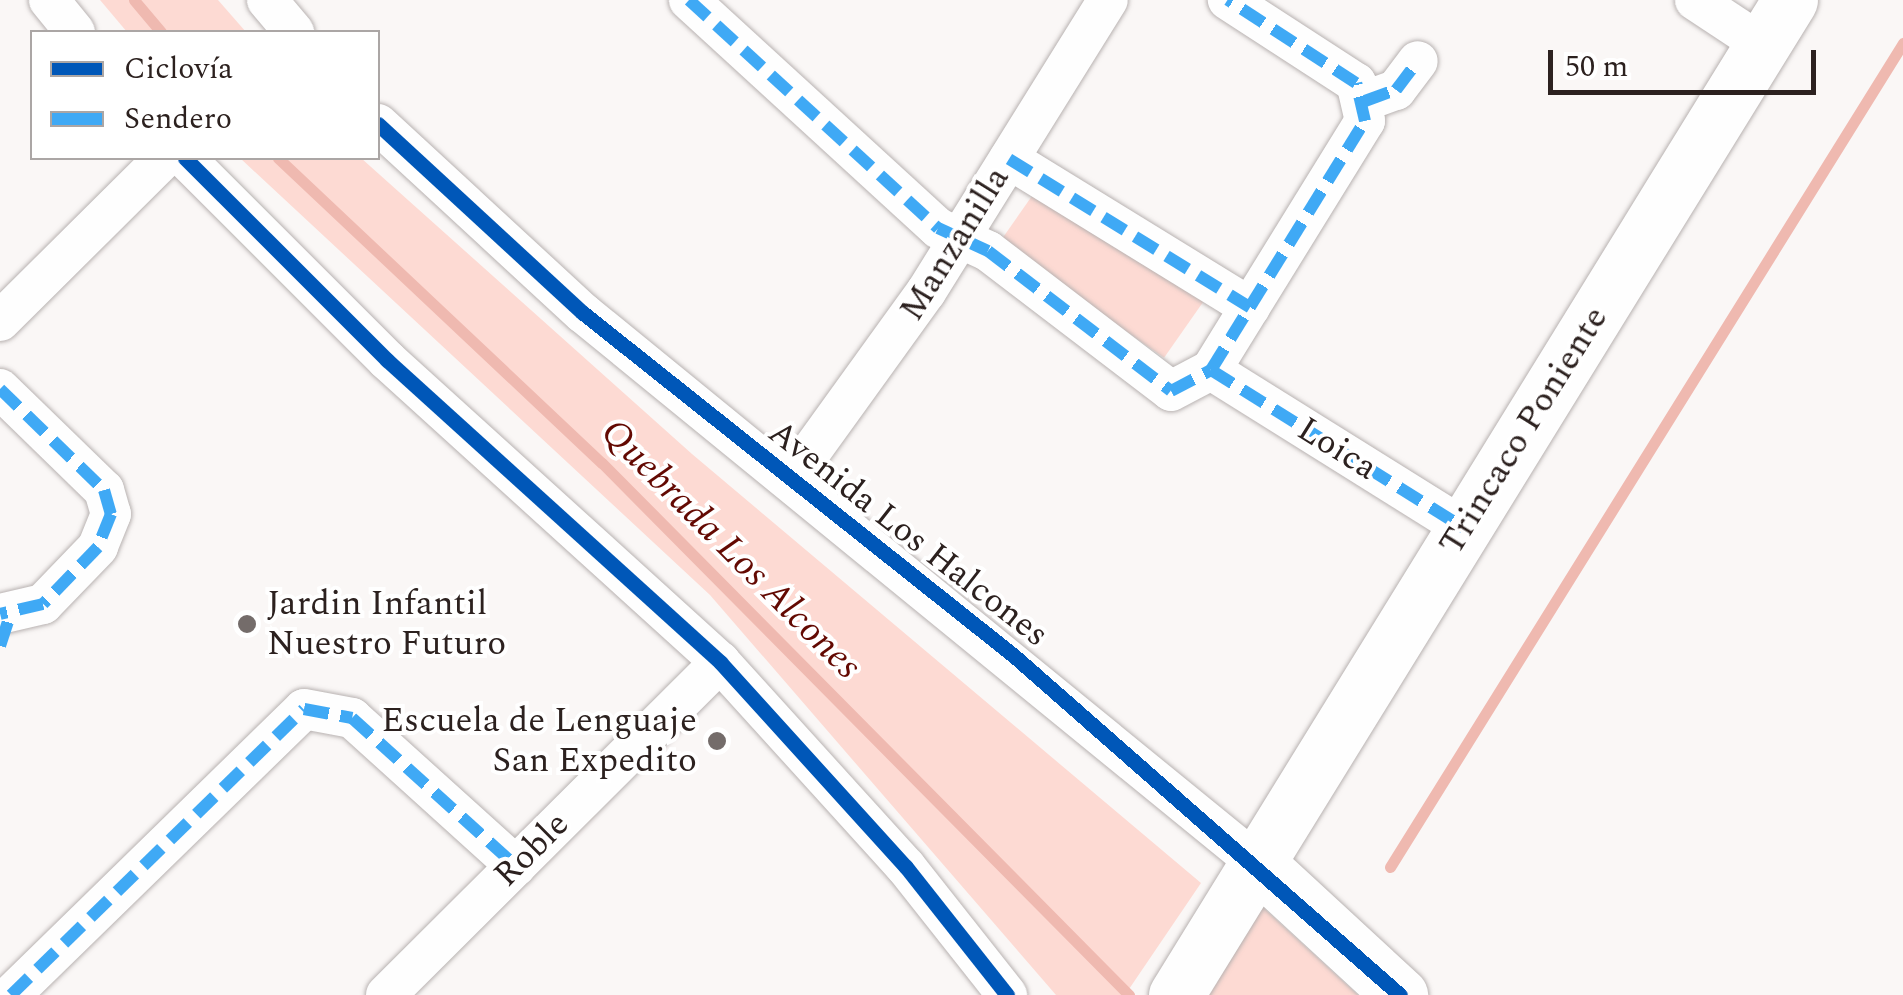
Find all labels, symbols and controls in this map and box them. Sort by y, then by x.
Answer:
legend [30,30,380,160]
scale bar [1553,30,1820,92]
text: 50 m [1565,44,1628,90]
text: Ciclovía [124,46,233,92]
text: Sendero [124,96,232,142]
street label: Manzanilla [891,159,1019,329]
street label: Trincaco Poniente [1431,299,1617,563]
street label: Loica [1289,408,1385,490]
water label: Quebrada Los Alcones [591,411,869,689]
street label: Avenida Los Halcones [760,412,1056,656]
place label: Jardin Infantil Nuestro Futuro [267,583,506,665]
marker: Jardin Infantil Nuestro Futuro [236,613,258,635]
place label: Escuela de Lenguaje San Expedito [381,700,697,782]
marker: Escuela de Lenguaje San Expedito [706,730,728,752]
street label: Roble [486,804,578,896]

